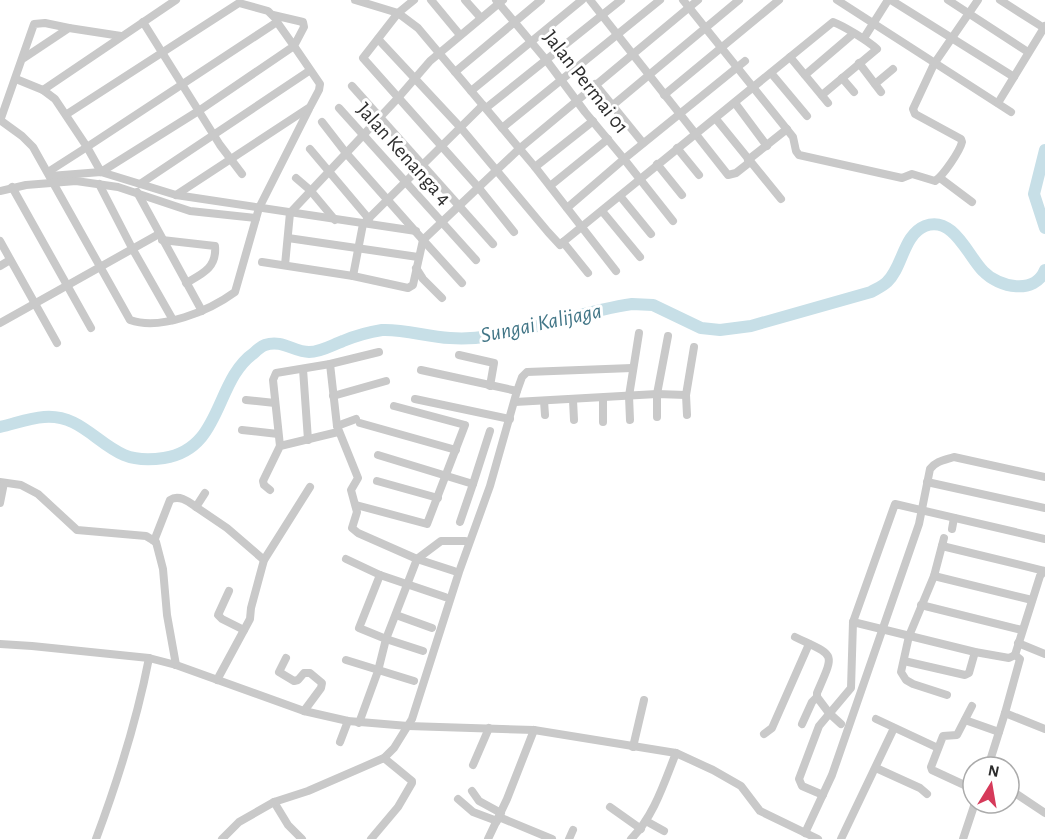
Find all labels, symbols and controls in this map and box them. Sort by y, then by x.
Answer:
street label: Jalan Permai 01 [539,26,633,138]
street label: Jalan Kenanga 4 [353,99,455,209]
water label: Sungai Kalijaga [479,299,603,347]
north arrow [961,755,1021,815]
text: N [987,762,1001,780]

